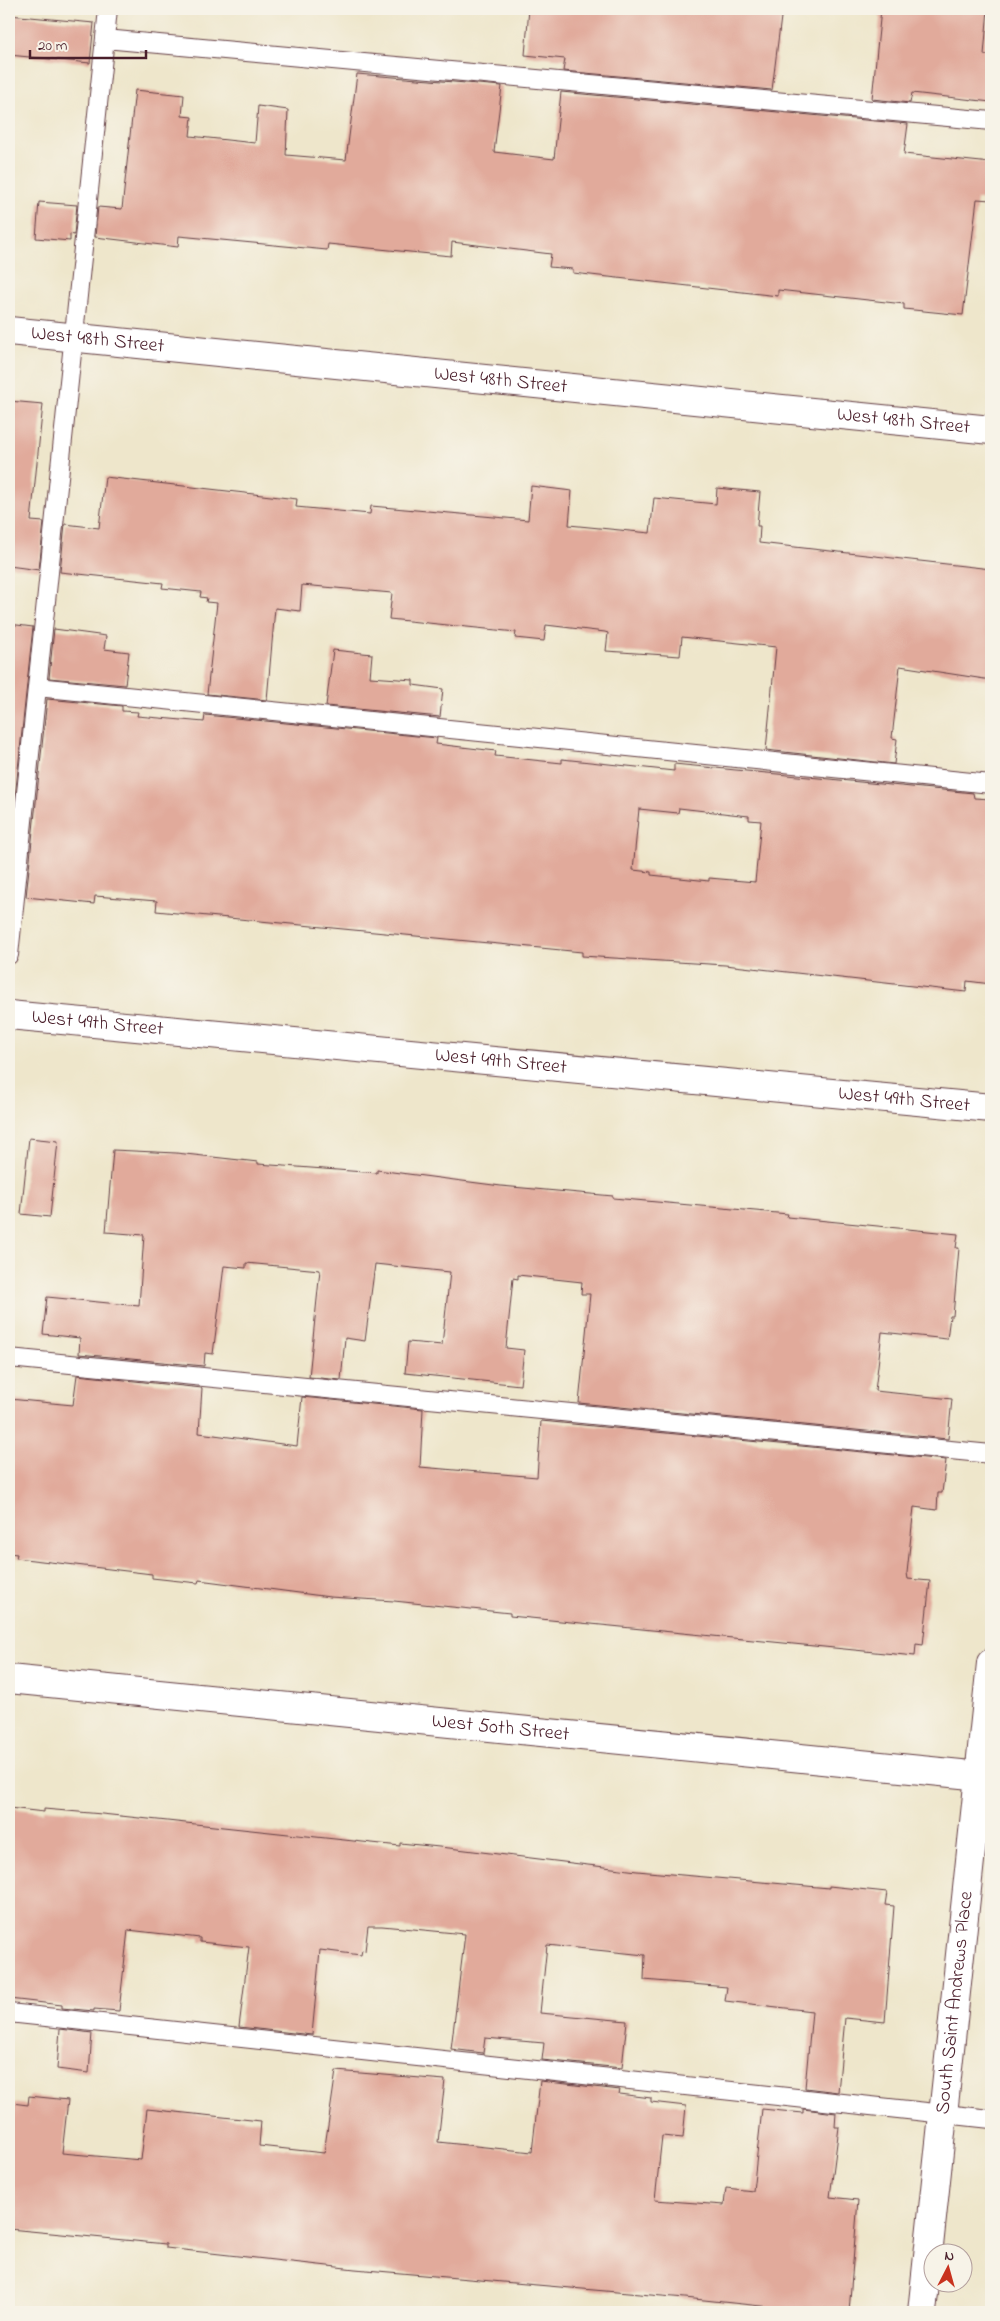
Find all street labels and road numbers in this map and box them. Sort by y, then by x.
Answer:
street label: West 48th Street [30,319,166,361]
street label: West 48th Street [432,359,569,402]
street label: West 48th Street [835,400,972,442]
street label: West 49th Street [30,1003,165,1044]
street label: West 49th Street [434,1041,568,1082]
street label: West 49th Street [837,1079,972,1120]
street label: West 50th Street [430,1707,571,1749]
street label: South Saint Andrews Place [929,1890,981,2116]

